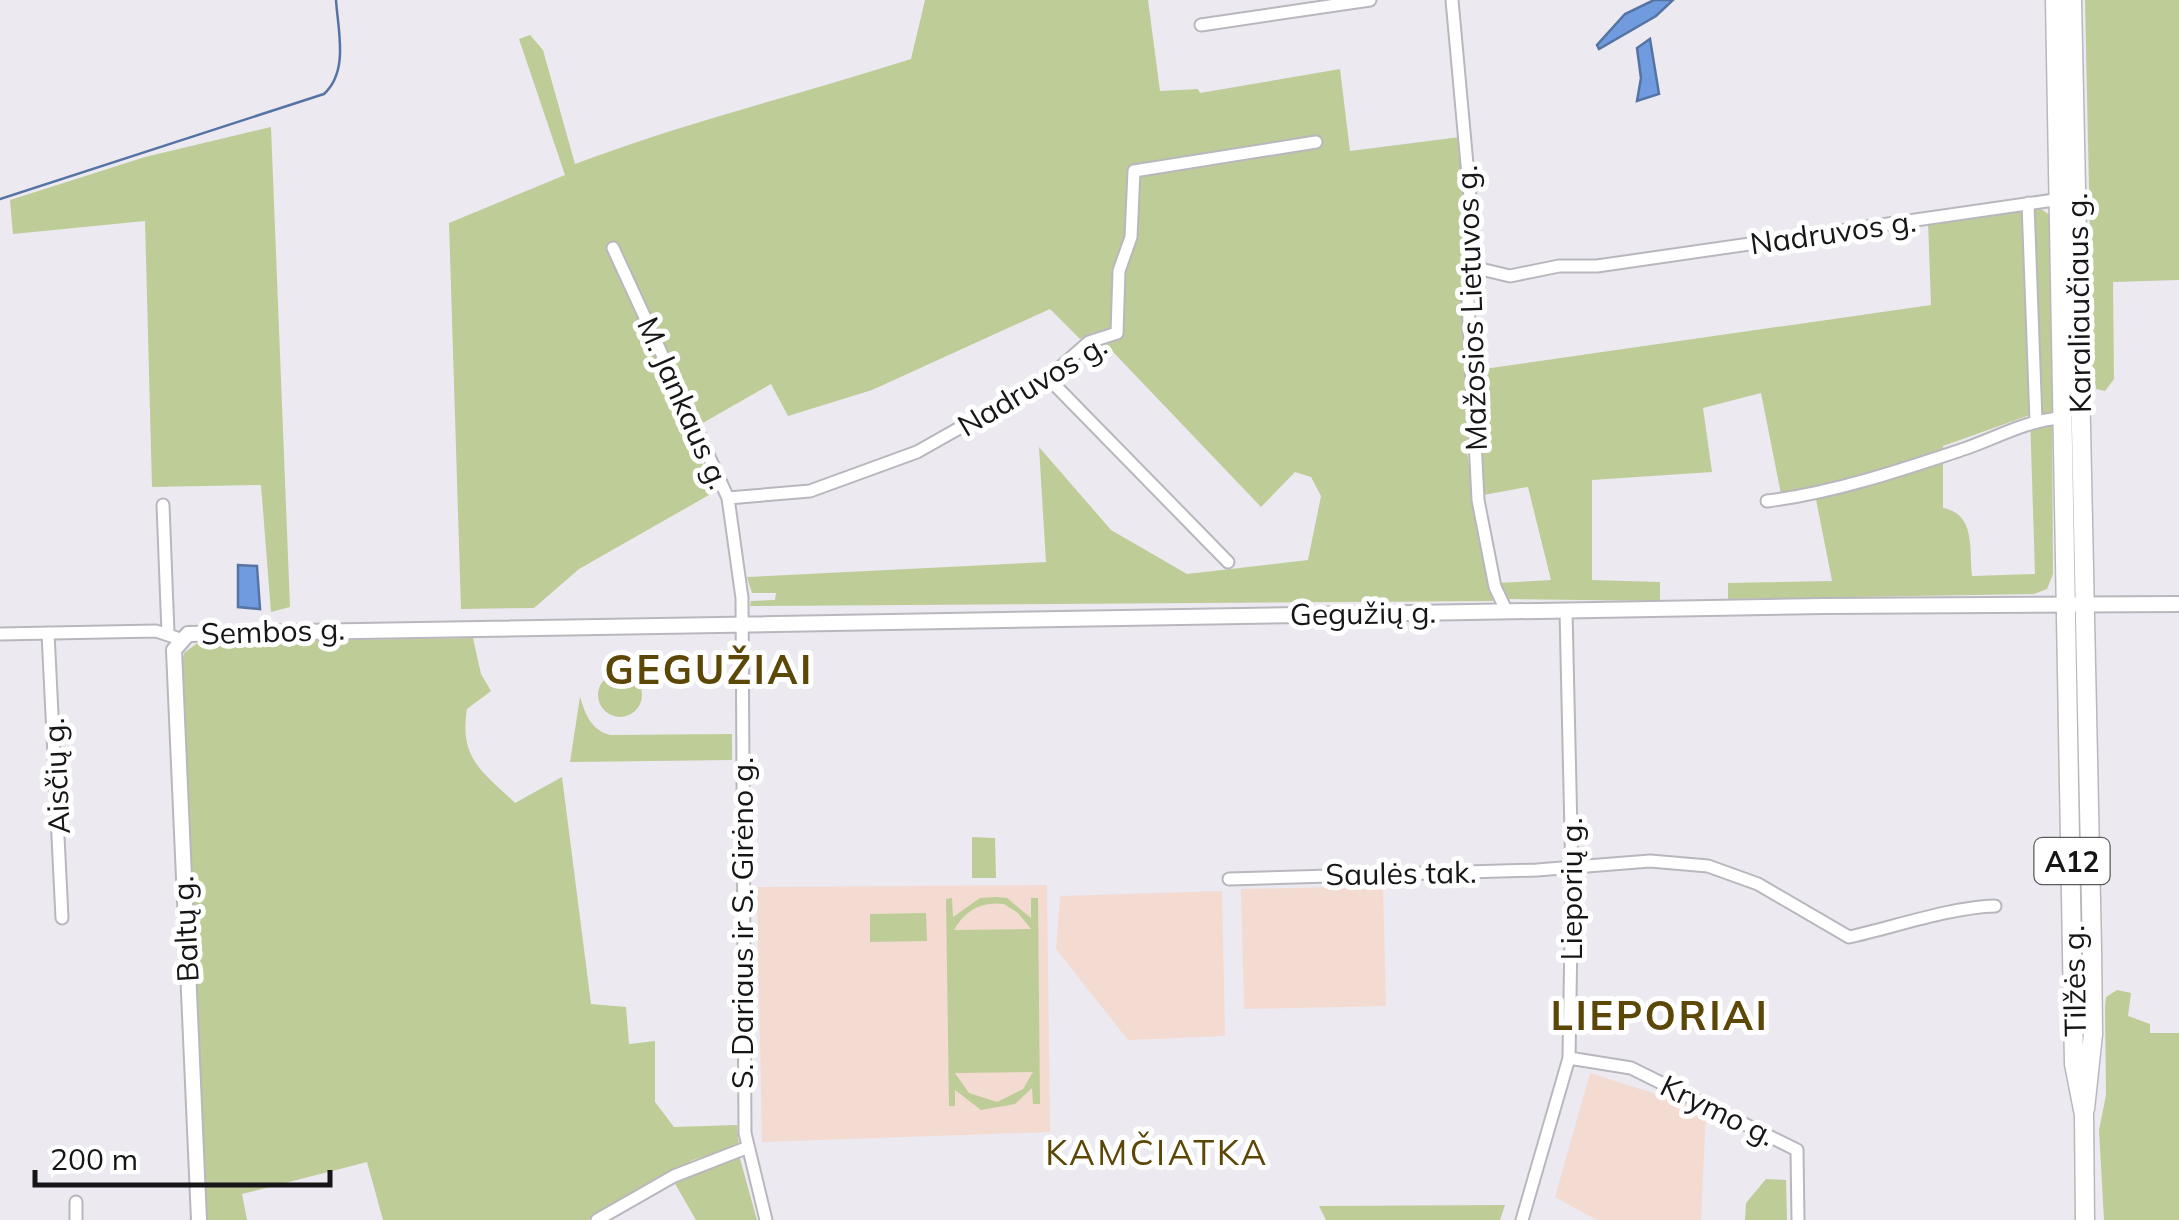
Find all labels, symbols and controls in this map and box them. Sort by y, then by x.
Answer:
street label: Mažosios Lietuvos g. [1447,164,1495,452]
street label: Karaliaučiaus g. [2057,193,2099,413]
street label: Nadruvos g. [1748,202,1918,262]
street label: M. Jankaus g. [629,311,739,495]
street label: Nadruvos g. [951,326,1113,444]
street label: Gegužių g. [1289,593,1437,633]
street label: Sembos g. [200,609,346,653]
district label: GEGUŽIAI [604,644,814,694]
street label: Aisčių g. [34,717,78,835]
street label: S. Dariaus ir S. Girėno g. [723,757,761,1089]
street label: Lieporių g. [1552,817,1590,961]
road number: A12 [2034,838,2110,884]
street label: Saulės tak. [1325,853,1477,893]
street label: Baltų g. [163,875,207,983]
street label: Tilžės g. [2054,925,2094,1037]
district label: LIEPORIAI [1551,990,1769,1040]
street label: Krymo g. [1654,1066,1782,1154]
scale bar [35,1125,330,1187]
district label: KAMČIATKA [1045,1130,1269,1174]
text: 200 m [50,1140,138,1178]

